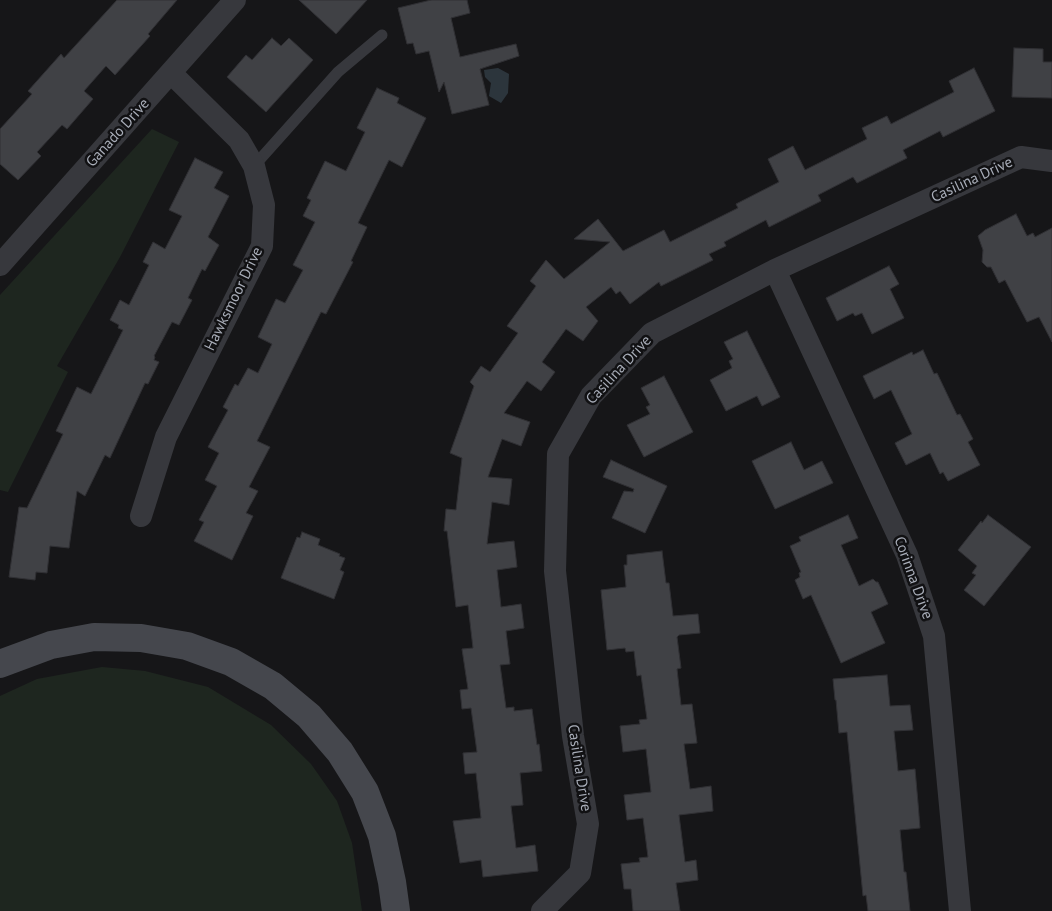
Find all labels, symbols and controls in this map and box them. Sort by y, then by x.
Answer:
street label: Ganado Drive [83,95,153,171]
street label: Casilina Drive [928,153,1016,207]
street label: Hawksmoor Drive [201,244,267,354]
street label: Casilina Drive [582,332,656,408]
street label: Corinna Drive [890,534,936,622]
street label: Casilina Drive [563,723,595,813]

